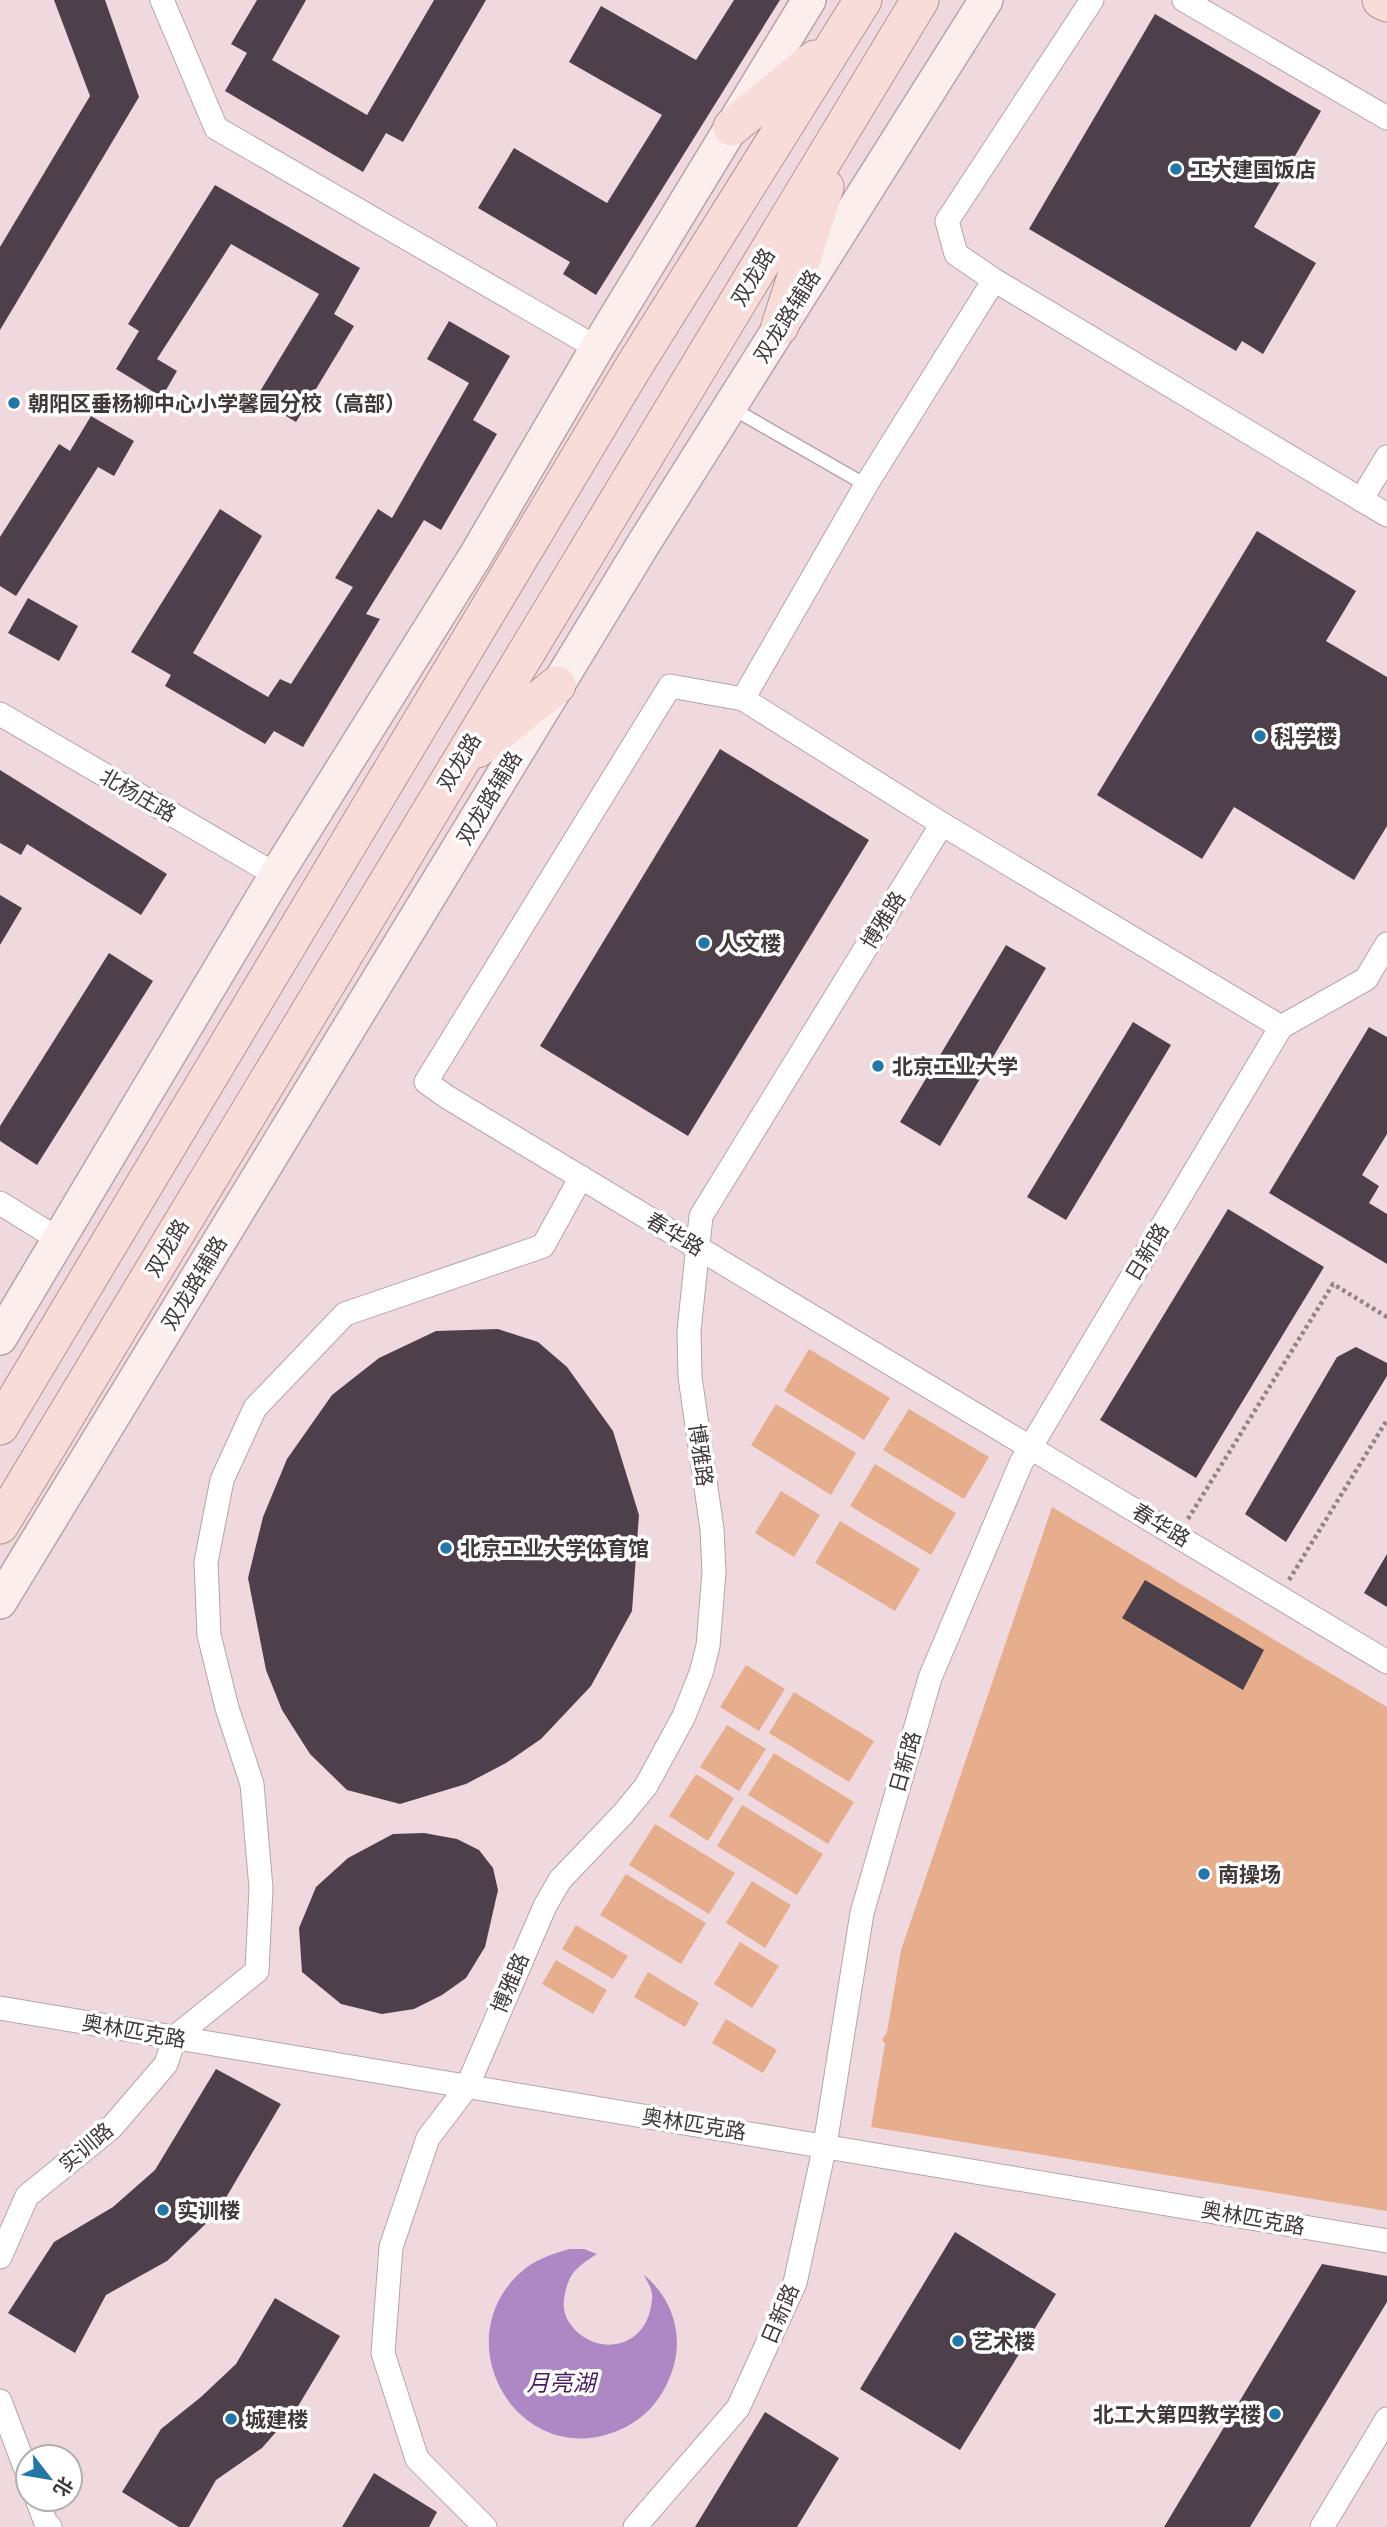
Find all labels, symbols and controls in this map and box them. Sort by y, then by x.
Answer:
place label: 工大建国饭店 [1190,155,1316,184]
marker: 工大建国饭店 [1168,161,1184,177]
street label: 双龙路 [724,243,782,311]
street label: 双龙路辅路 [747,264,827,368]
place label: 朝阳区垂杨柳中心小学馨园分校（高部） [28,389,406,418]
marker: 朝阳区垂杨柳中心小学馨园分校（高部） [6,395,22,411]
place label: 科学楼 [1274,722,1337,751]
street label: 双龙路 [430,728,488,796]
marker: 科学楼 [1252,728,1268,744]
street label: 双龙路辅路 [450,746,528,850]
street label: 北杨庄路 [94,761,182,829]
street label: 博雅路 [854,886,912,954]
place label: 人文楼 [718,929,781,958]
marker: 人文楼 [696,935,712,951]
place label: 北京工业大学 [892,1052,1018,1081]
marker: 北京工业大学 [870,1058,886,1074]
street label: 春华路 [641,1205,709,1263]
street label: 双龙路 [138,1214,196,1282]
street label: 日新路 [1118,1218,1176,1286]
street label: 双龙路辅路 [155,1231,233,1335]
street label: 博雅路 [682,1422,720,1488]
street label: 春华路 [1127,1496,1195,1554]
place label: 北京工业大学体育馆 [460,1534,649,1563]
marker: 北京工业大学体育馆 [438,1540,454,1556]
street label: 日新路 [882,1728,928,1796]
place label: 南操场 [1218,1860,1281,1889]
marker: 南操场 [1196,1866,1212,1882]
street label: 博雅路 [484,1948,536,2018]
street label: 奥林匹克路 [80,2008,188,2054]
street label: 奥林匹克路 [640,2101,748,2147]
street label: 实训路 [53,2116,119,2178]
street label: 奥林匹克路 [1199,2195,1307,2241]
place label: 实训楼 [177,2196,240,2225]
marker: 实训楼 [155,2202,171,2218]
street label: 日新路 [754,2279,806,2349]
place label: 艺术楼 [972,2327,1035,2356]
marker: 艺术楼 [950,2333,966,2349]
water label: 月亮湖 [527,2367,599,2398]
place label: 北工大第四教学楼 [1093,2400,1261,2429]
place label: 城建楼 [245,2405,308,2434]
marker: 北工大第四教学楼 [1267,2406,1283,2422]
marker: 城建楼 [223,2411,239,2427]
north arrow [14,2443,84,2513]
text: 北 [48,2472,80,2502]

